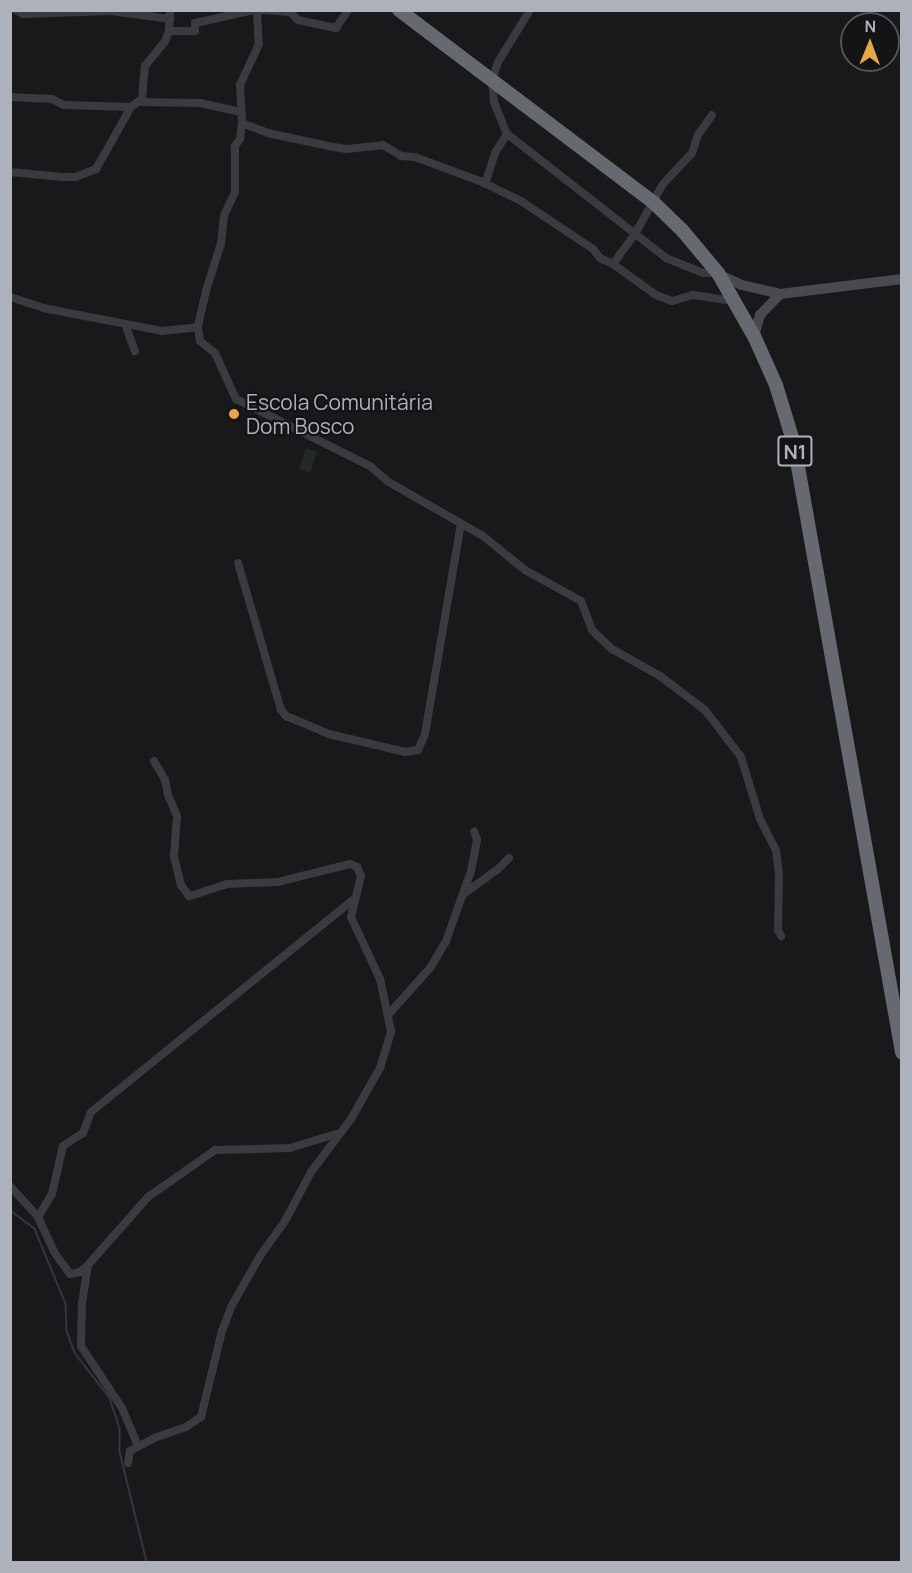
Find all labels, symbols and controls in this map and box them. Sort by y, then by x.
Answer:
north arrow [840,12,900,72]
text: N [864,15,876,37]
place label: Escola Comunitária Dom Bosco [246,389,433,439]
marker: Escola Comunitária Dom Bosco [227,407,241,421]
road number: N1 [777,434,813,468]

